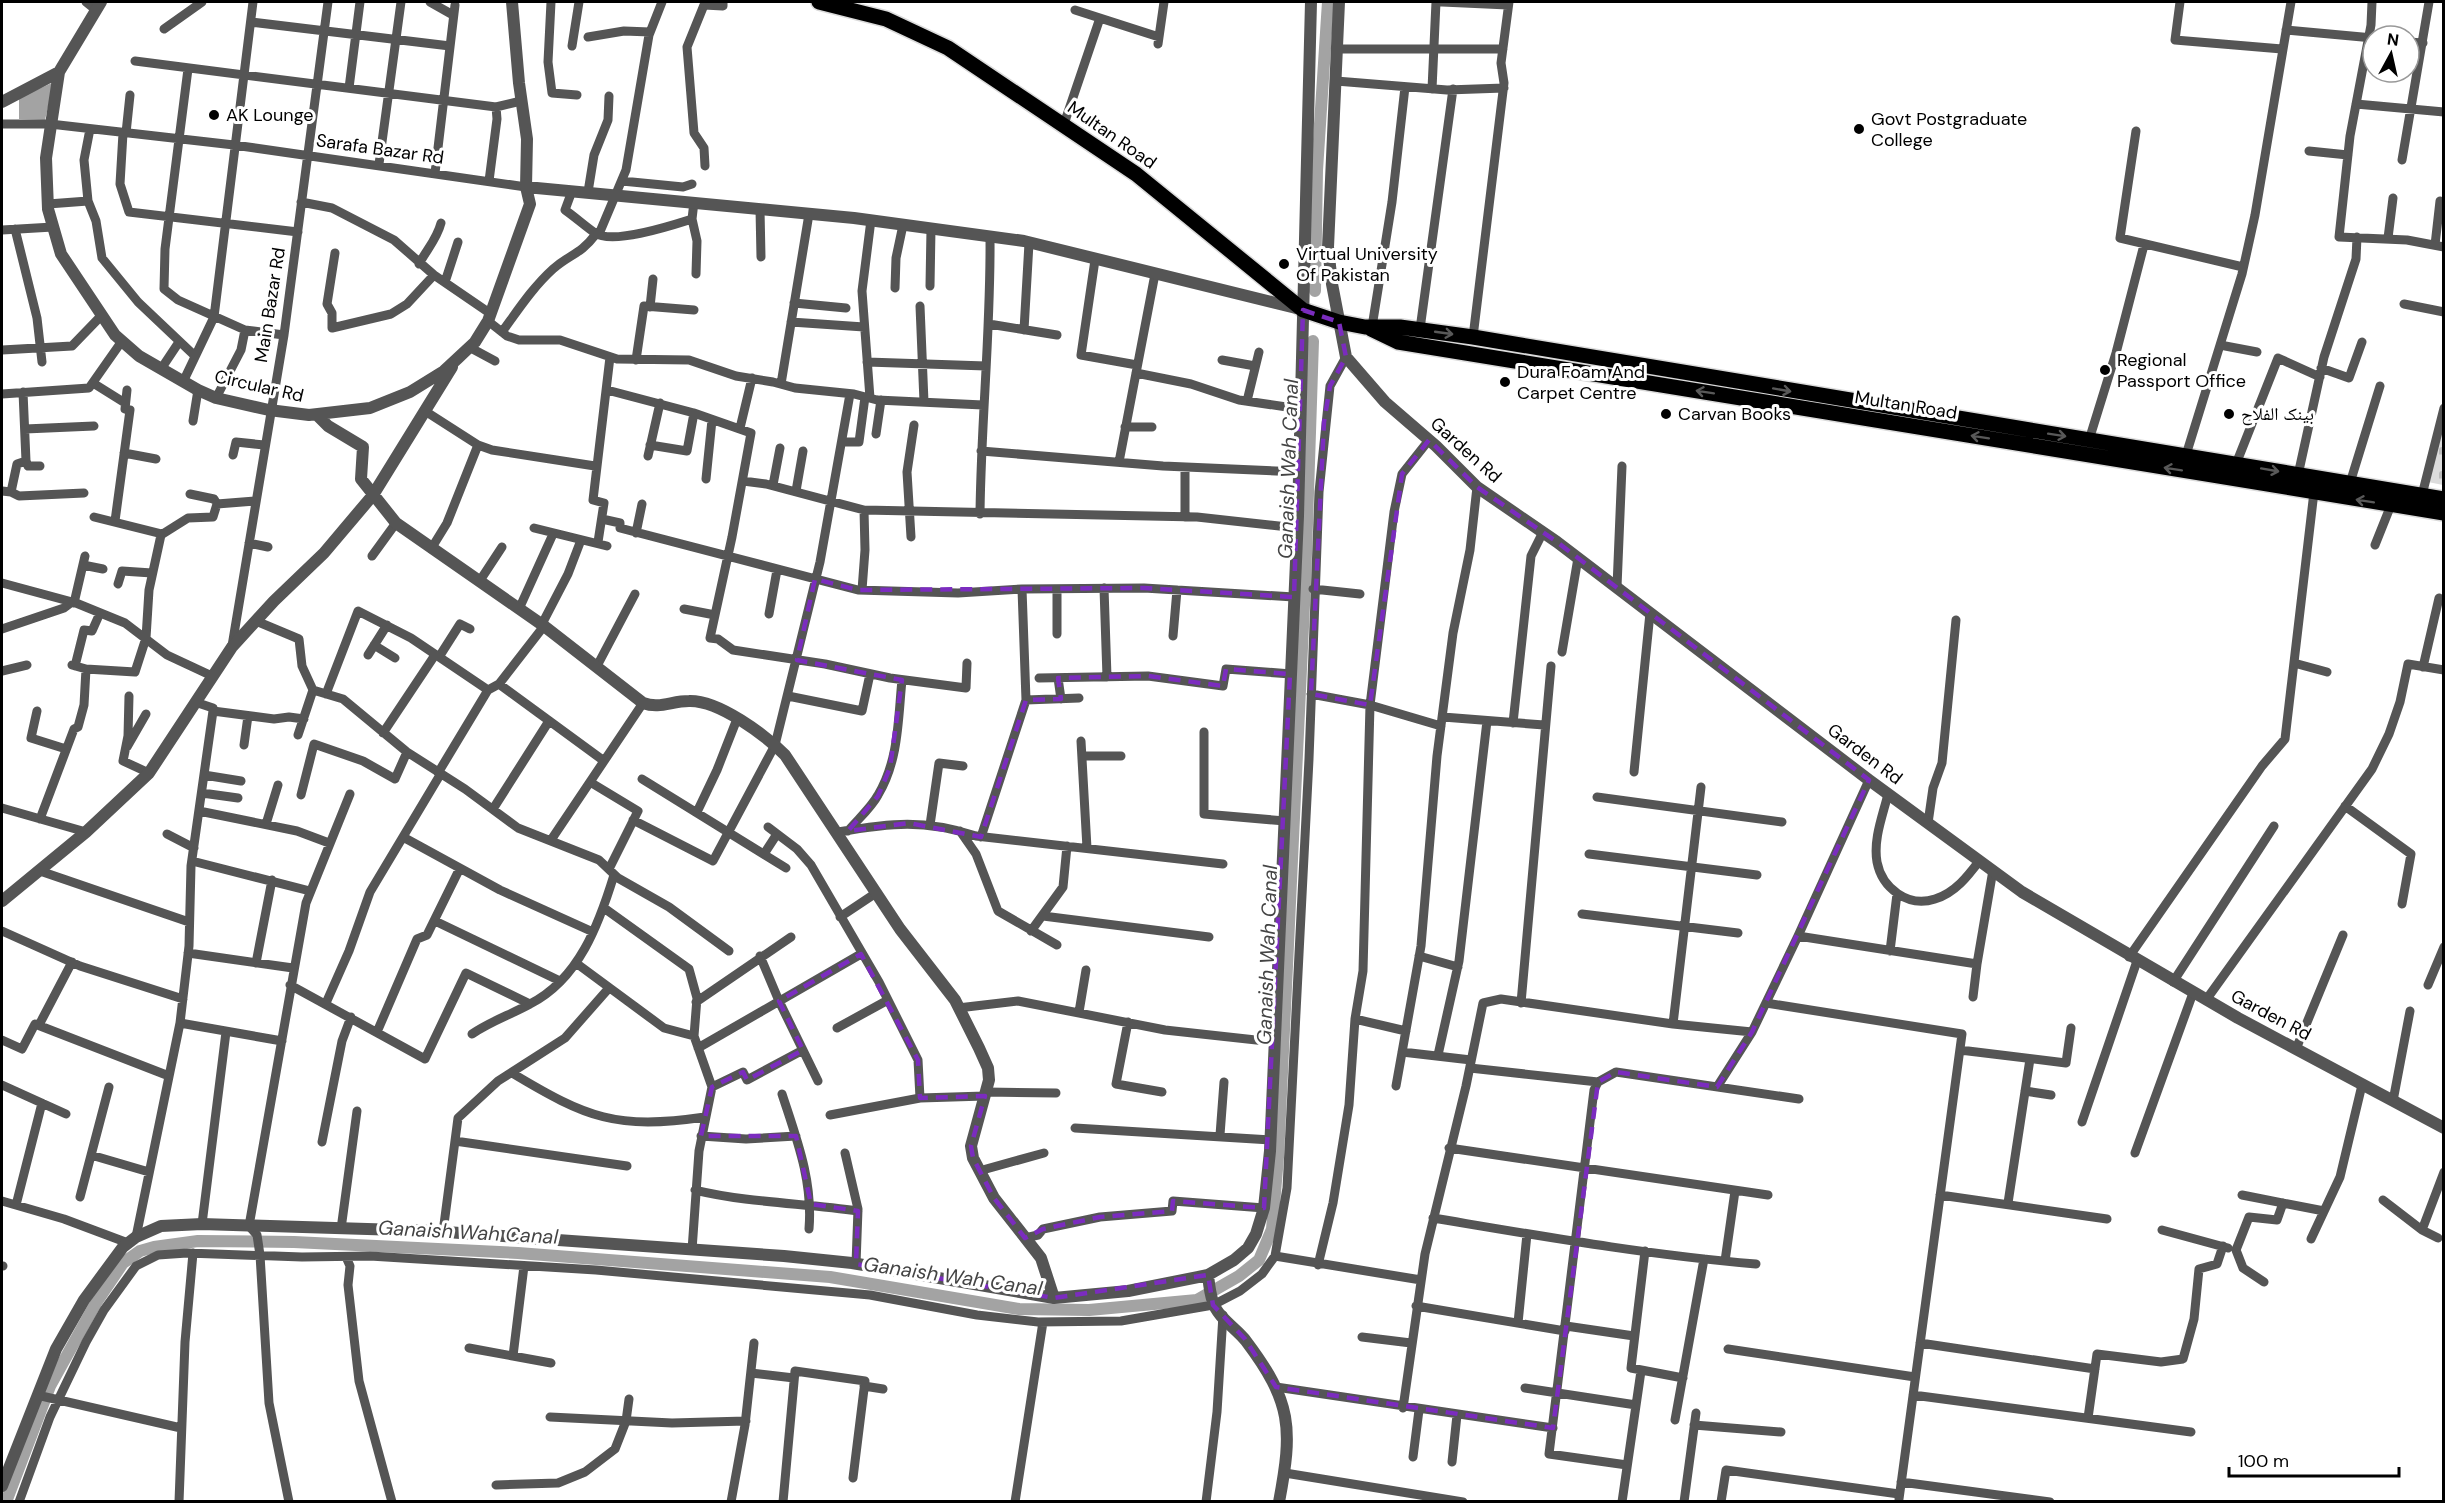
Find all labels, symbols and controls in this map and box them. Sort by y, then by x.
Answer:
north arrow [2361,24,2421,84]
text: N [2386,28,2400,51]
street label: Multan Road [1063,96,1161,174]
place label: AK Lounge [226,103,314,127]
place label: Govt Postgraduate College [1871,107,2027,152]
marker: AK Lounge [207,108,221,122]
marker: Govt Postgraduate College [1852,122,1866,136]
street label: Sarafa Bazar Rd [315,128,445,170]
place label: Virtual University Of Pakistan [1296,242,1438,287]
street label: Main Bazar Rd [249,246,291,364]
marker: Virtual University Of Pakistan [1277,257,1291,271]
one-way arrow [1434,327,1454,338]
place label: Regional Passport Office [2117,348,2246,393]
place label: Dura Foam And Carpet Centre [1517,360,1645,405]
marker: Regional Passport Office [2098,363,2112,377]
street label: Circular Rd [212,364,306,408]
marker: Dura Foam And Carpet Centre [1498,375,1512,389]
water label: Ganaish Wah Canal [1272,378,1304,559]
one-way arrow [1771,384,1791,395]
street label: Multan Road [1853,385,1959,425]
one-way arrow [1696,387,1715,398]
place label: Carvan Books [1678,402,1791,426]
place label: بینک الفلاح [2241,402,2314,426]
marker: Carvan Books [1659,407,1673,421]
marker: بینک الفلاح [2222,407,2236,421]
street label: Garden Rd [1425,412,1507,488]
one-way arrow [2047,429,2066,440]
one-way arrow [1971,432,1991,443]
one-way arrow [2163,463,2183,474]
one-way arrow [2260,465,2279,476]
one-way arrow [2356,495,2375,506]
street label: Garden Rd [1823,718,1907,790]
water label: Ganaish Wah Canal [1251,864,1283,1045]
street label: Garden Rd [2227,984,2315,1046]
water label: Ganaish Wah Canal [377,1214,559,1250]
water label: Ganaish Wah Canal [862,1251,1045,1301]
scale bar [2229,1440,2398,1478]
text: 100 m [2238,1449,2289,1473]

